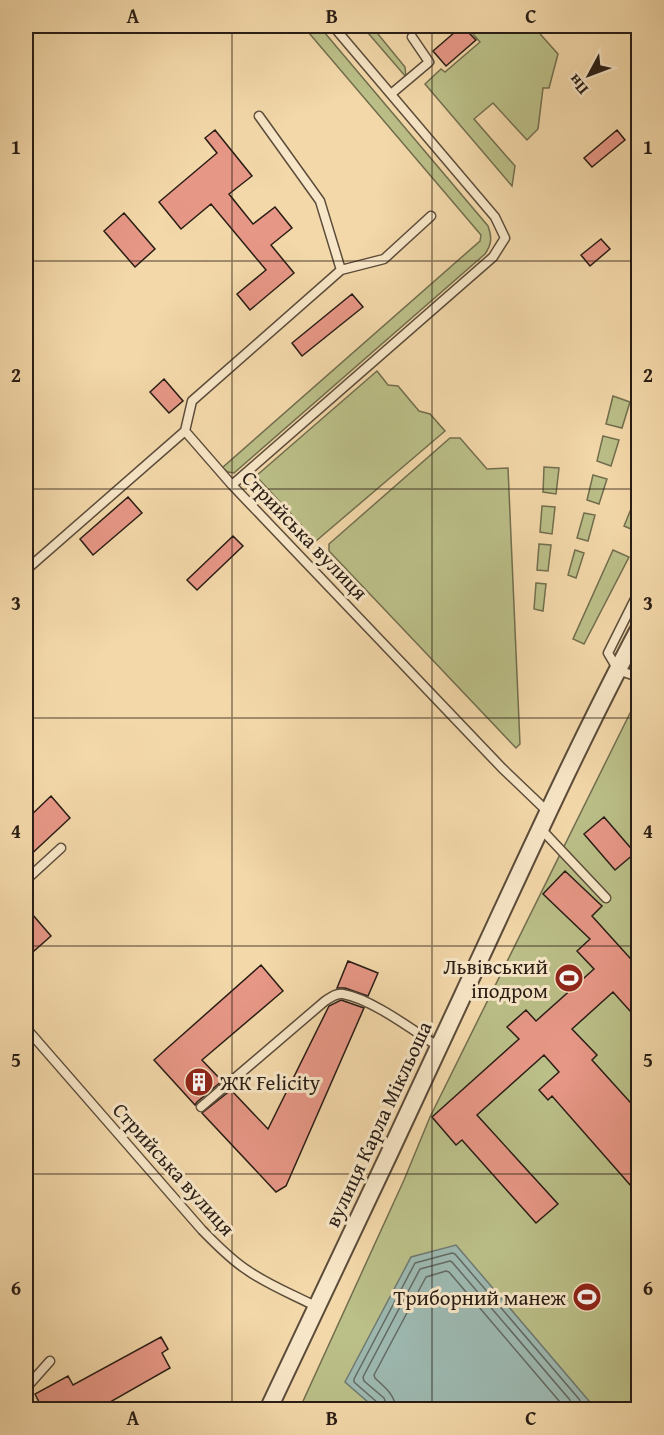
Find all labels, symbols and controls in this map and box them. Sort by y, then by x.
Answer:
text: A [127,1,140,30]
text: B [326,1,338,30]
text: C [525,1,537,30]
north arrow [559,45,619,105]
text: Пн [562,69,593,100]
text: 1 [11,132,21,161]
text: 1 [643,132,653,161]
text: 2 [11,360,21,389]
text: 2 [643,360,653,389]
street label: Стрийська вулиця [235,463,376,607]
text: 3 [11,588,21,617]
text: 3 [643,588,653,617]
text: 4 [11,816,21,845]
text: 4 [643,816,653,845]
place label: Львівський іподром [443,951,548,1006]
sports icon: Львівський іподром [553,962,585,994]
street label: вулиця Карла Мікльоша [317,1016,439,1232]
text: 5 [11,1045,21,1074]
text: 5 [643,1045,653,1074]
building icon: ЖК Felicity [183,1066,215,1098]
place label: ЖК Felicity [219,1067,321,1098]
street label: Стрийська вулиця [106,1095,243,1243]
text: 6 [11,1273,21,1302]
text: 6 [643,1273,653,1302]
sports icon: Триборний манеж [571,1281,603,1313]
place label: Триборний манеж [393,1282,567,1313]
text: A [127,1403,140,1432]
text: B [326,1403,338,1432]
text: C [525,1403,537,1432]

